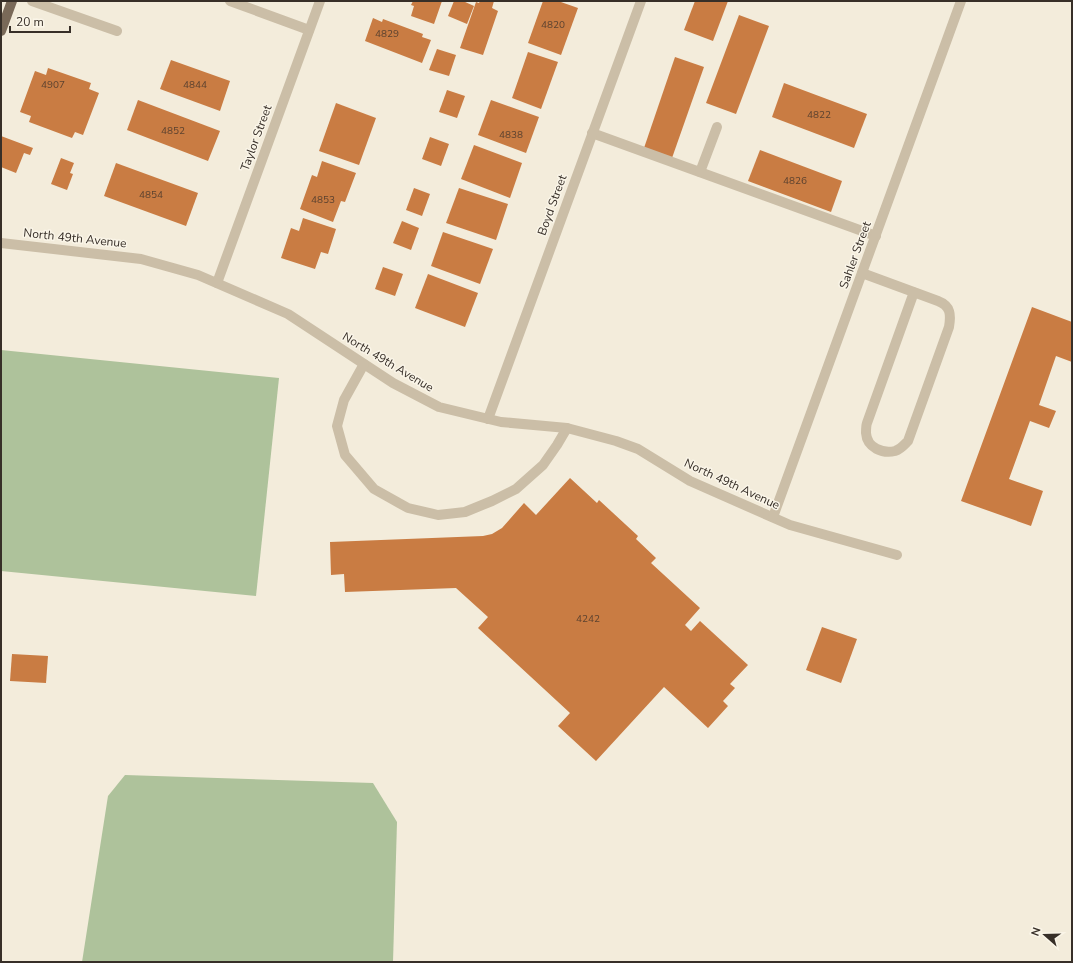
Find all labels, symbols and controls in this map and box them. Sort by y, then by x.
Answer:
scale bar [10,8,70,34]
text: 20 m [16,14,44,30]
house number: 4820 [541,18,565,32]
house number: 4829 [375,27,399,41]
house number: 4907 [41,78,65,92]
house number: 4844 [183,78,207,92]
street label: Taylor Street [237,102,276,173]
house number: 4822 [807,108,831,122]
house number: 4852 [161,124,185,138]
house number: 4838 [499,128,523,142]
street label: Boyd Street [534,172,571,238]
house number: 4826 [783,174,807,188]
house number: 4854 [139,188,163,202]
house number: 4853 [311,193,335,207]
street label: Sahler Street [835,218,875,291]
street label: North 49th Avenue [23,225,127,251]
street label: North 49th Avenue [339,328,437,396]
street label: North 49th Avenue [682,455,782,513]
house number: 4242 [576,612,600,626]
north arrow [1025,915,1065,955]
text: N [1028,925,1045,938]

